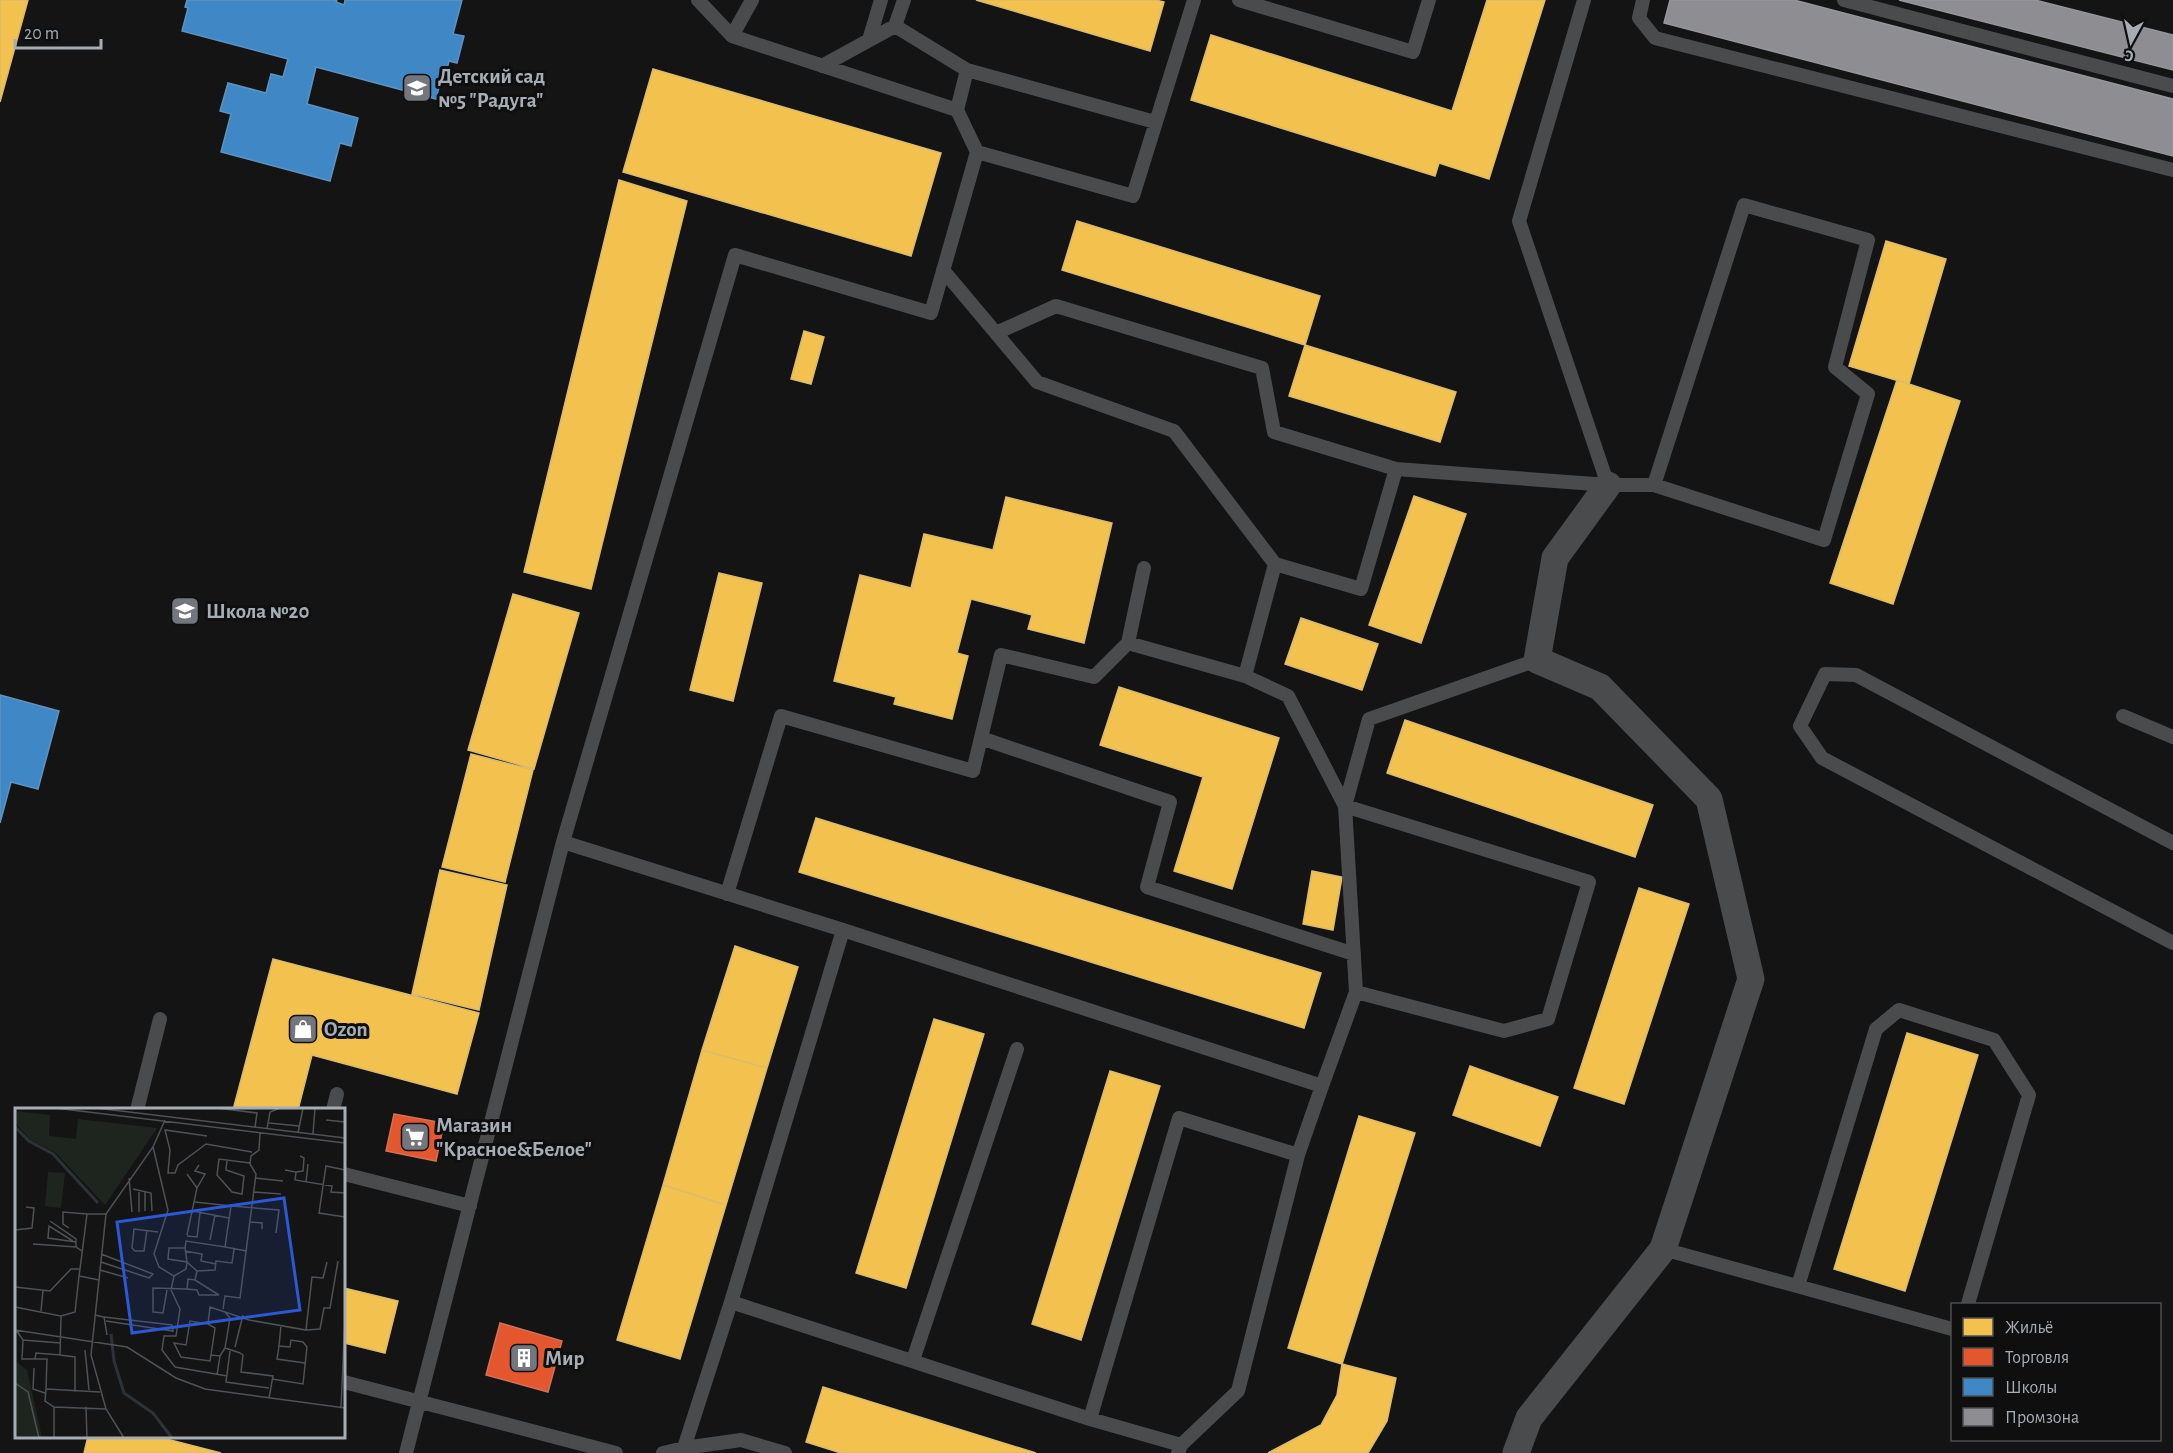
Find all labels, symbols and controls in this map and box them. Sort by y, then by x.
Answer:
scale bar [15,12,100,50]
north arrow [2101,12,2161,72]
text: 20 m [24,25,59,43]
text: С [2123,47,2135,64]
place label: Детский сад №5 "Радуга" [438,66,545,111]
school or university icon: Детский сад №5 "Радуга" [401,72,433,104]
school or university icon: Школа №20 [169,595,201,627]
place label: Школа №20 [206,601,309,622]
shop icon: Ozon [287,1013,319,1045]
place label: Ozon [324,1019,368,1040]
inset map [15,1108,345,1438]
place label: Магазин "Красное&Белое" [436,1115,592,1160]
supermarket icon: Магазин "Красное&Белое" [399,1121,431,1153]
legend [1951,1303,2161,1441]
text: Жильё [2005,1319,2053,1337]
building icon: Мир [508,1342,540,1374]
place label: Мир [545,1348,585,1369]
text: Торговля [2005,1349,2069,1367]
text: Школы [2005,1379,2057,1397]
text: Промзона [2005,1409,2079,1427]

